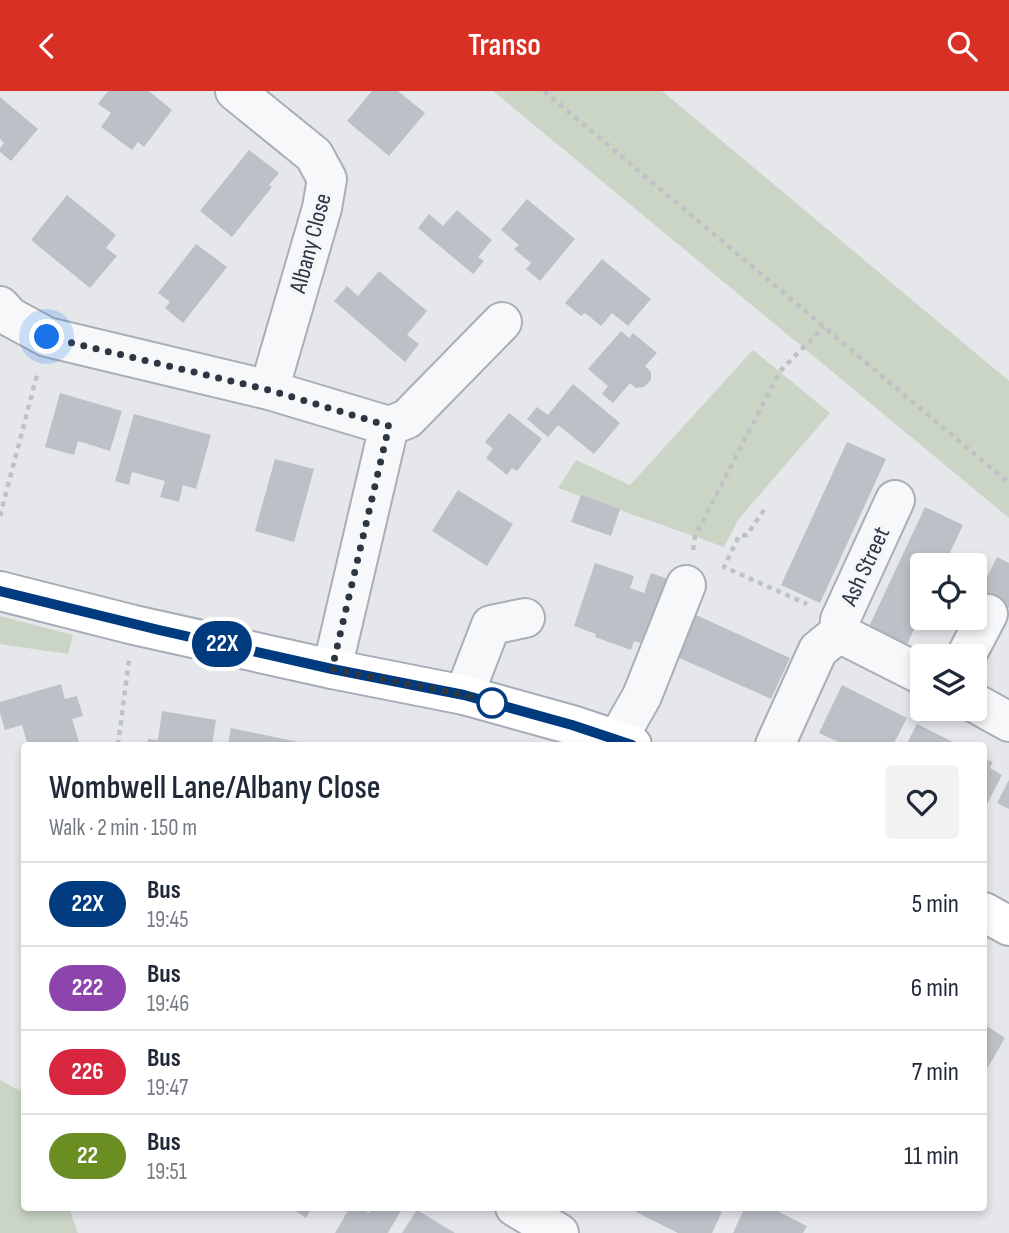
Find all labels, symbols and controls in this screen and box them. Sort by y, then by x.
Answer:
text: Transo [468,26,541,65]
icon: back [28,27,66,65]
icon: search [943,27,981,65]
street label: Albany Close [283,190,338,297]
your location [29,319,64,354]
street label: Ash Street [834,522,896,611]
map controls [910,553,987,721]
button: locate [910,553,987,630]
line badge: 22X [182,621,262,667]
text: 22X [206,629,238,658]
button: layers [910,644,987,721]
unlabelled marker [477,688,507,718]
button: heart [885,765,959,839]
text: Wombwell Lane/Albany Close [49,768,380,808]
text: Walk · 2 min · 150 m [49,814,197,842]
text: Bus [147,875,181,906]
text: 22X [71,889,104,918]
text: 5 min [912,889,959,920]
text: 19:45 [147,906,189,934]
text: Bus [147,959,181,990]
text: 222 [72,973,103,1002]
text: 6 min [911,973,959,1004]
text: 19:46 [147,990,189,1018]
text: Bus [147,1043,181,1074]
text: 226 [71,1057,104,1086]
text: 7 min [912,1057,959,1088]
text: 19:47 [147,1074,188,1102]
text: Bus [147,1127,181,1158]
text: 22 [77,1141,98,1170]
text: 11 min [904,1141,959,1172]
text: 19:51 [147,1158,187,1186]

